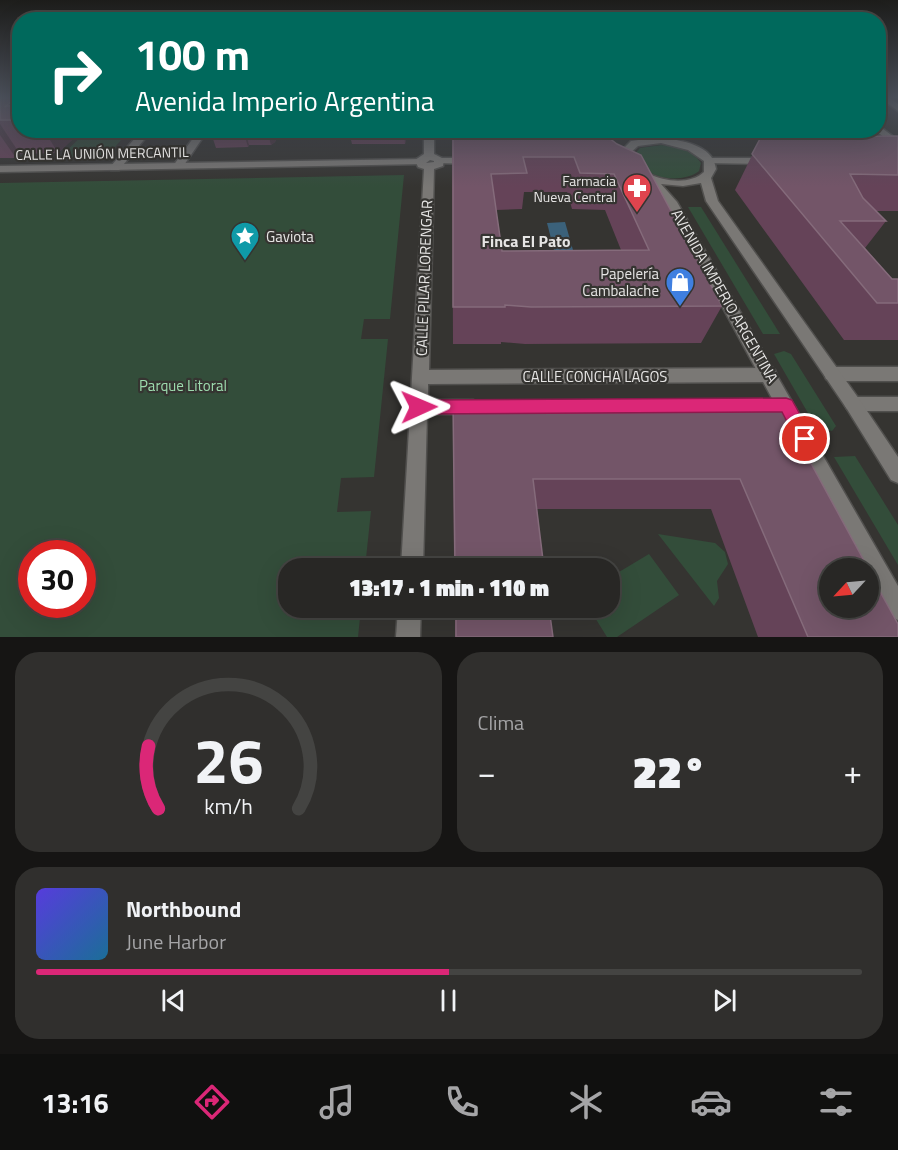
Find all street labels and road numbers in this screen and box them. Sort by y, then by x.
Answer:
street label: CALLE LA UNIÓN MERCANTIL [15,141,189,165]
street label: CALLE PILAR LORENGAR [410,200,438,356]
street label: AVENIDA IMPERIO ARGENTINA [666,205,784,387]
street label: CALLE CONCHA LAGOS [523,365,667,388]

